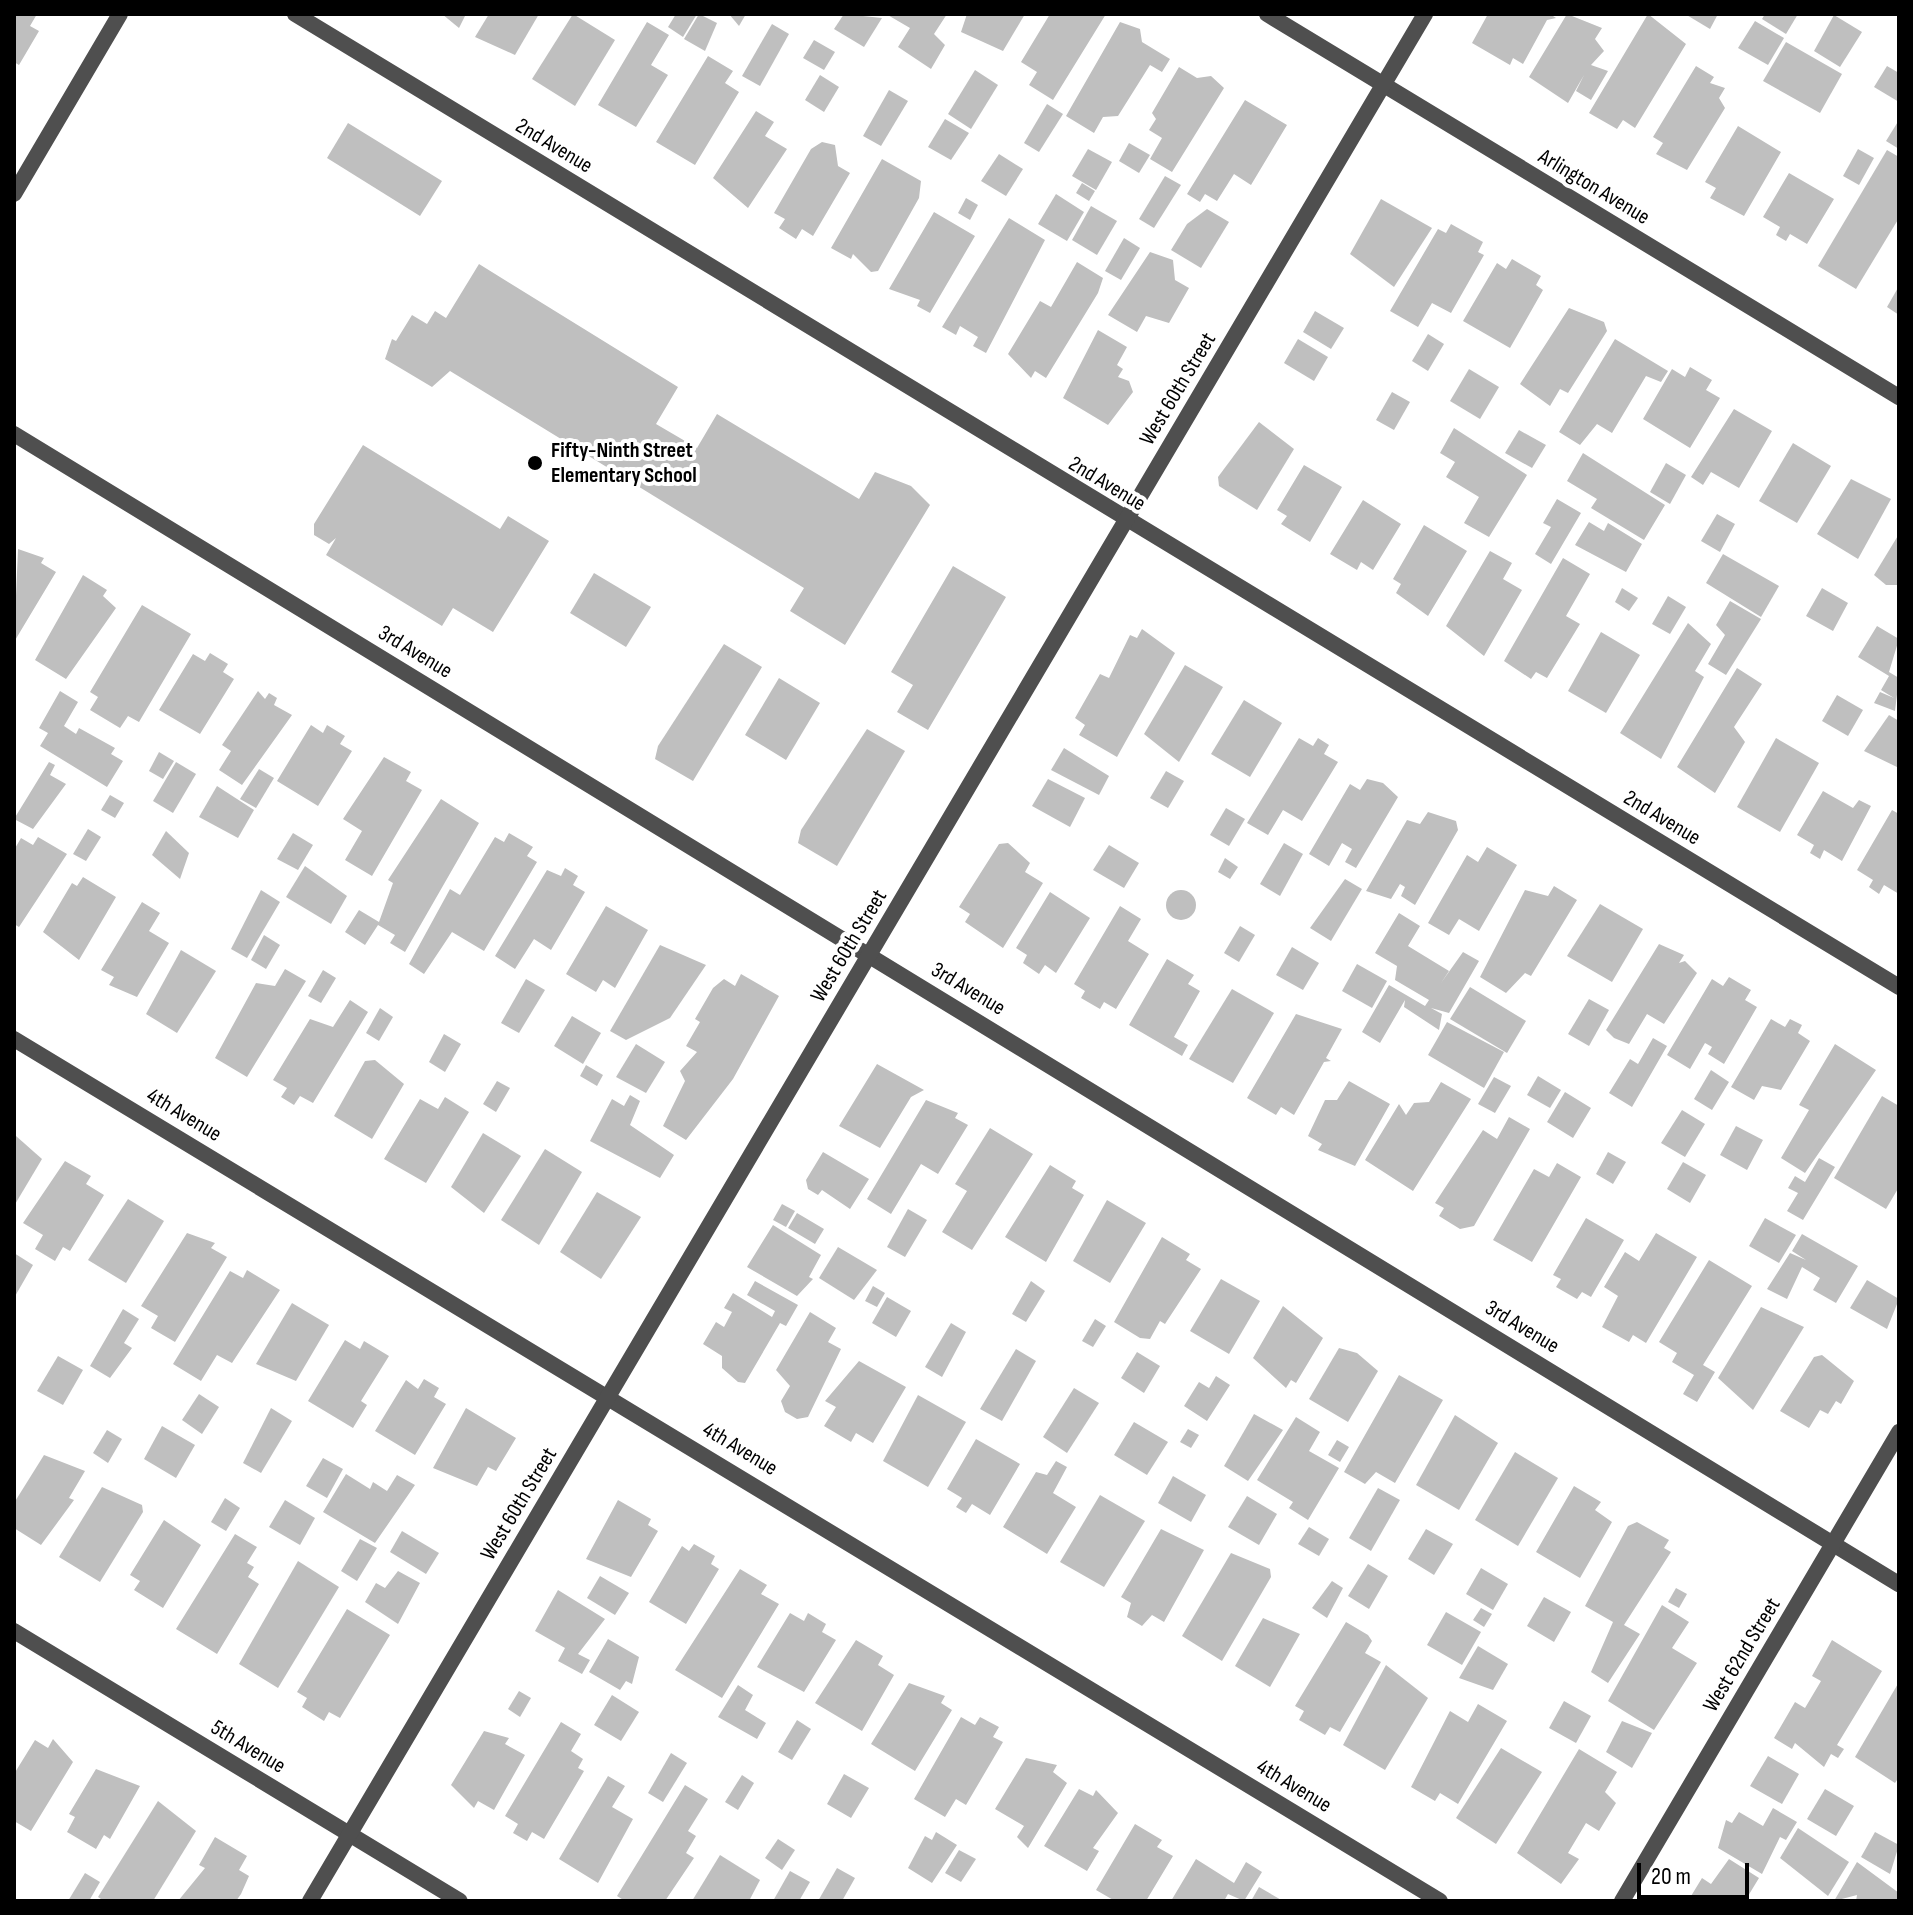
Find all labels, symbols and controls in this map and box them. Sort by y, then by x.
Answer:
street label: 2nd Avenue [511,113,597,179]
street label: Arlington Avenue [1534,143,1654,231]
street label: West 60th Street [1134,328,1222,450]
place label: Fifty-Ninth Street Elementary School [551,437,697,488]
street label: 2nd Avenue [1064,451,1150,517]
marker: Fifty-Ninth Street Elementary School [526,454,544,472]
street label: 3rd Avenue [373,620,457,684]
street label: 2nd Avenue [1619,785,1705,851]
street label: West 60th Street [805,885,893,1007]
street label: 3rd Avenue [926,957,1010,1021]
street label: 4th Avenue [142,1082,226,1148]
street label: 3rd Avenue [1480,1295,1564,1359]
street label: 4th Avenue [698,1416,782,1482]
street label: West 60th Street [475,1443,563,1565]
street label: West 62nd Street [1698,1593,1786,1717]
street label: 5th Avenue [206,1715,290,1779]
street label: 4th Avenue [1252,1753,1336,1819]
scale bar [1641,1847,1753,1897]
text: 20 m [1651,1862,1691,1891]

